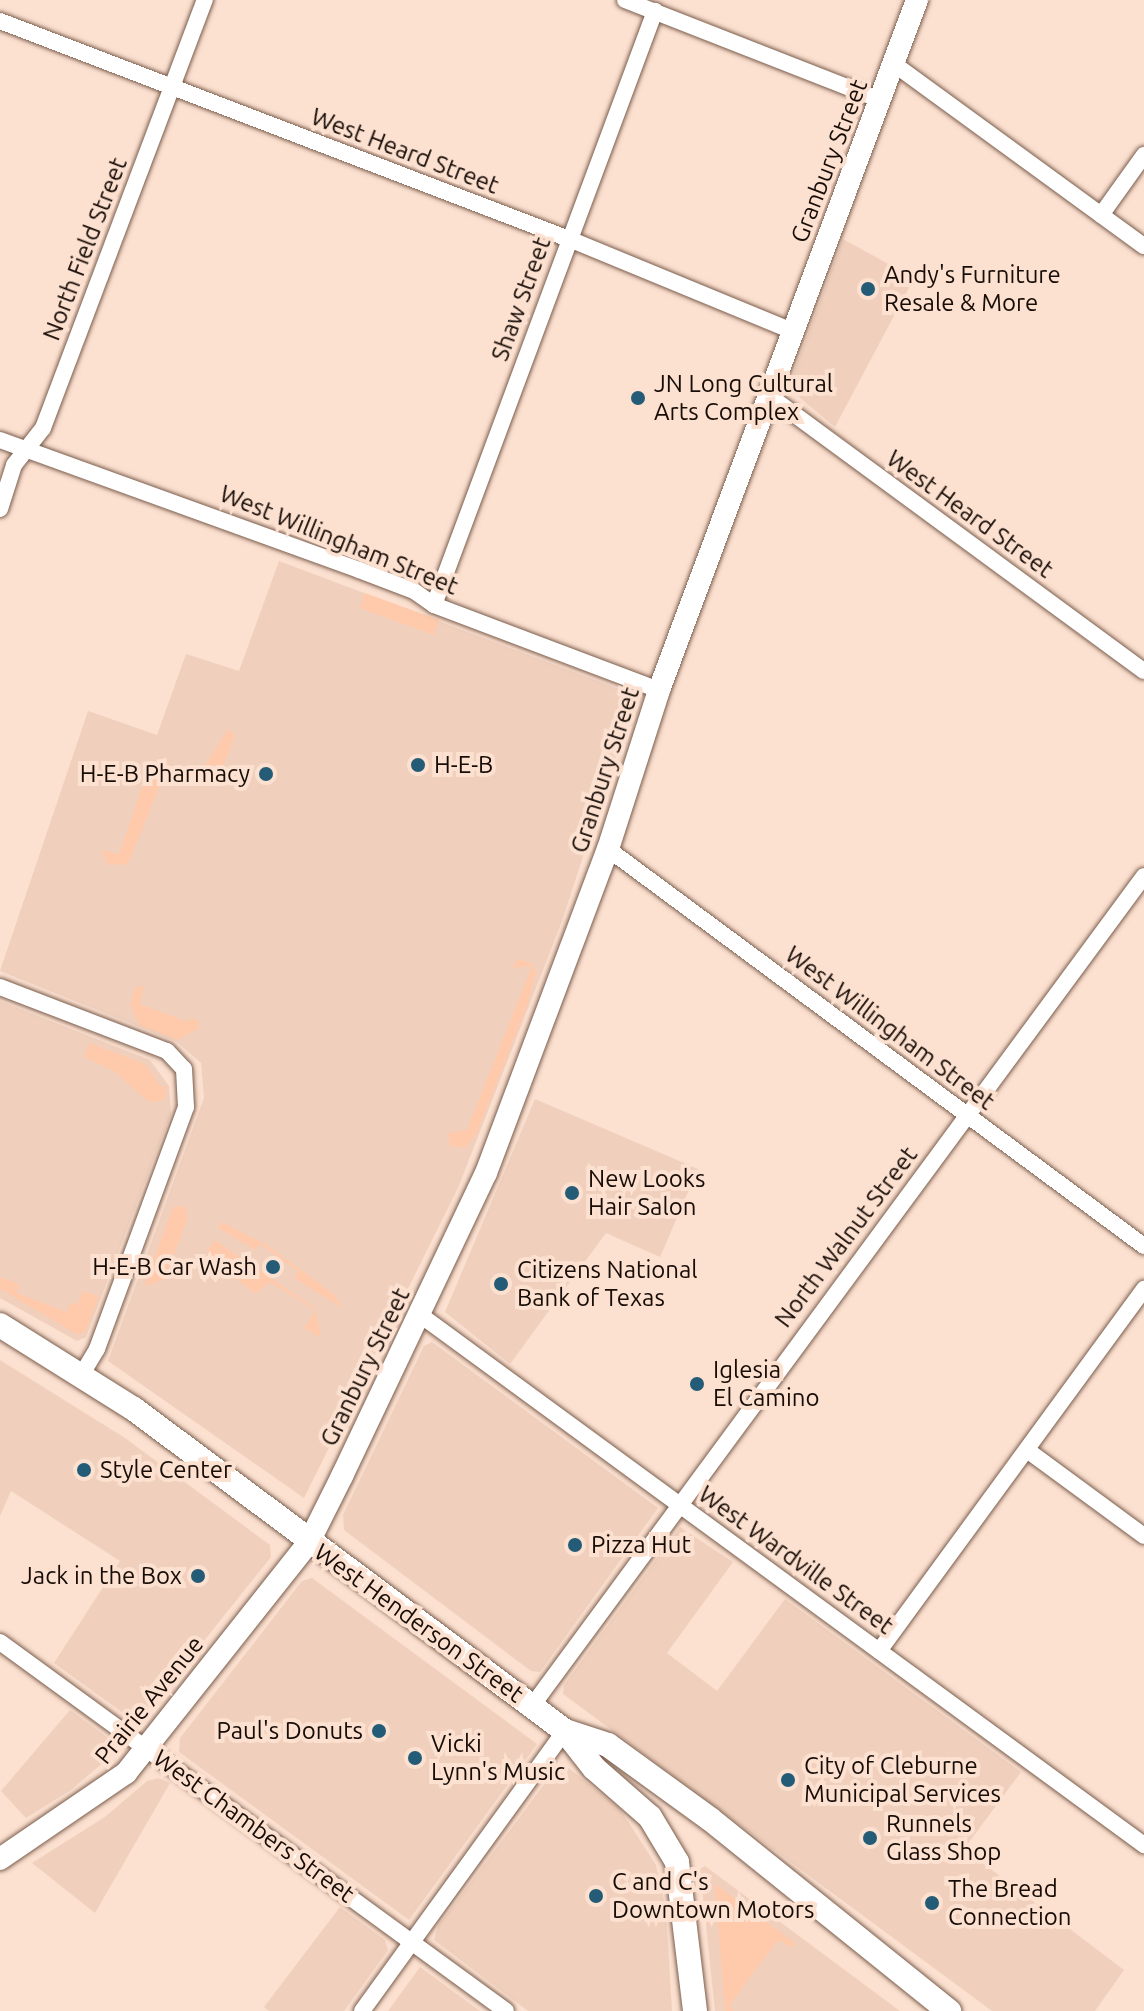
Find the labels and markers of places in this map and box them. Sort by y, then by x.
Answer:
place label: Andy's Furniture Resale & More [884,261,1061,317]
marker: Andy's Furniture Resale & More [859,280,877,298]
place label: JN Long Cultural Arts Complex [654,370,833,426]
marker: JN Long Cultural Arts Complex [629,389,647,407]
place label: H-E-B [434,751,493,779]
marker: H-E-B [409,756,427,774]
place label: H-E-B Pharmacy [80,760,250,788]
marker: H-E-B Pharmacy [257,765,275,783]
place label: New Looks Hair Salon [588,1165,705,1221]
marker: New Looks Hair Salon [563,1184,581,1202]
place label: H-E-B Car Wash [92,1253,257,1281]
place label: Citizens National Bank of Texas [517,1256,698,1312]
marker: H-E-B Car Wash [264,1258,282,1276]
marker: Citizens National Bank of Texas [492,1275,510,1293]
place label: Iglesia El Camino [713,1356,820,1412]
marker: Iglesia El Camino [688,1375,706,1393]
place label: Style Center [100,1456,232,1484]
marker: Style Center [75,1461,93,1479]
place label: Pizza Hut [591,1531,691,1559]
marker: Pizza Hut [566,1536,584,1554]
place label: Jack in the Box [21,1562,182,1590]
marker: Jack in the Box [189,1567,207,1585]
place label: Paul's Donuts [217,1717,363,1745]
marker: Paul's Donuts [370,1722,388,1740]
place label: Vicki Lynn's Music [431,1730,565,1786]
marker: Vicki Lynn's Music [406,1749,424,1767]
place label: City of Cleburne Municipal Services [804,1752,1001,1808]
marker: City of Cleburne Municipal Services [779,1771,797,1789]
place label: Runnels Glass Shop [886,1810,1001,1866]
marker: Runnels Glass Shop [861,1829,879,1847]
place label: C and C's Downtown Motors [612,1868,814,1924]
place label: The Bread Connection [948,1875,1072,1931]
marker: C and C's Downtown Motors [587,1887,605,1905]
marker: The Bread Connection [923,1894,941,1912]

